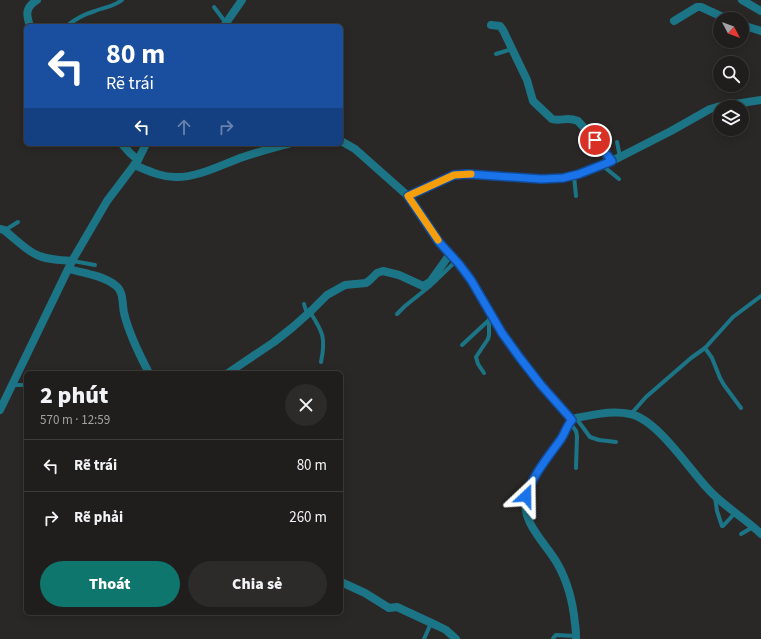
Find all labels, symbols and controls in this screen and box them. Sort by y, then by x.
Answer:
north arrow [713,12,749,48]
map controls [713,12,749,136]
text: 80 m [106,34,165,74]
icon: left [40,40,92,92]
button: search [713,56,749,92]
text: Rẽ trái [106,71,154,96]
button: layers [713,100,749,136]
icon: left [131,116,153,138]
icon: ahead [173,116,195,138]
icon: right [215,116,237,138]
pin [578,123,612,157]
icon: arrive [584,129,606,151]
text: 2 phút [40,378,108,413]
button: close [285,384,327,426]
text: 570 m · 12:59 [40,411,110,429]
icon: left [40,455,62,477]
text: Rẽ trái [74,455,117,476]
text: 80 m [297,455,327,476]
position arrow [505,475,547,517]
icon: right [40,507,62,529]
text: Rẽ phải [74,507,123,528]
text: 260 m [289,507,327,528]
button: Thoát [40,561,180,607]
button: Chia sẻ [188,561,327,607]

